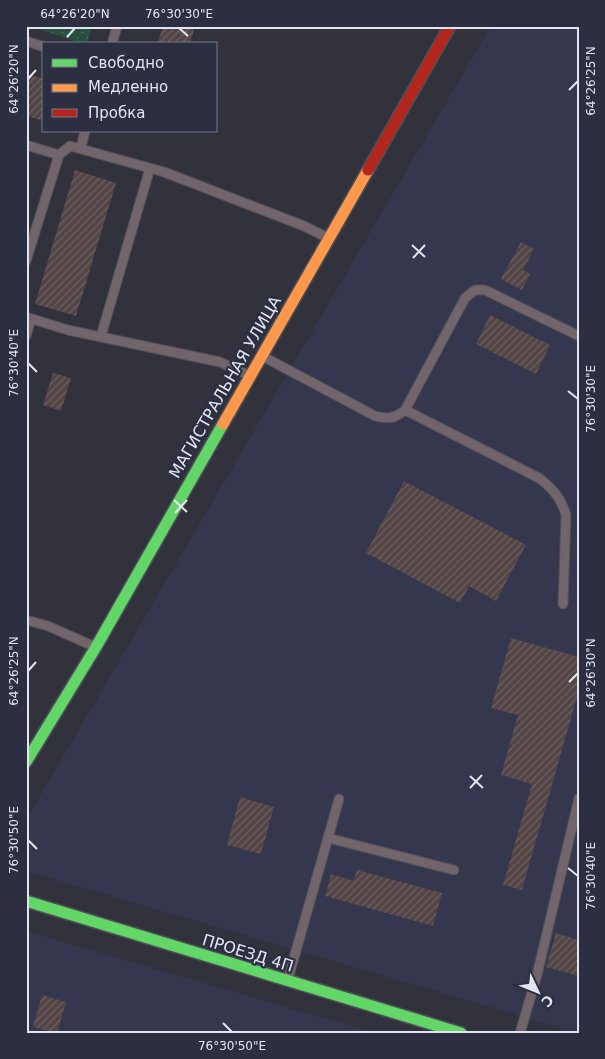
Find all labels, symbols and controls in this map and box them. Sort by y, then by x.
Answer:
text: 64°26'20"N [40,7,110,21]
text: 76°30'30"E [145,7,213,21]
legend [42,42,218,132]
text: 64°26'20"N [7,44,21,114]
text: 64°26'25"N [584,46,598,116]
text: Свободно [88,54,164,72]
text: Медленно [88,78,168,96]
text: Пробка [88,104,145,122]
street label: МАГИСТРАЛЬНАЯ УЛИЦА [165,292,285,482]
text: 76°30'40"E [7,329,21,397]
text: 76°30'30"E [584,365,598,433]
text: 64°26'25"N [7,636,21,706]
text: 64°26'30"N [584,638,598,708]
text: 76°30'50"E [7,806,21,874]
text: 76°30'40"E [584,842,598,910]
street label: ПРОЕЗД 4П [200,930,296,976]
north arrow [512,966,562,1016]
text: С [538,992,557,1010]
text: 76°30'50"E [198,1039,266,1053]

